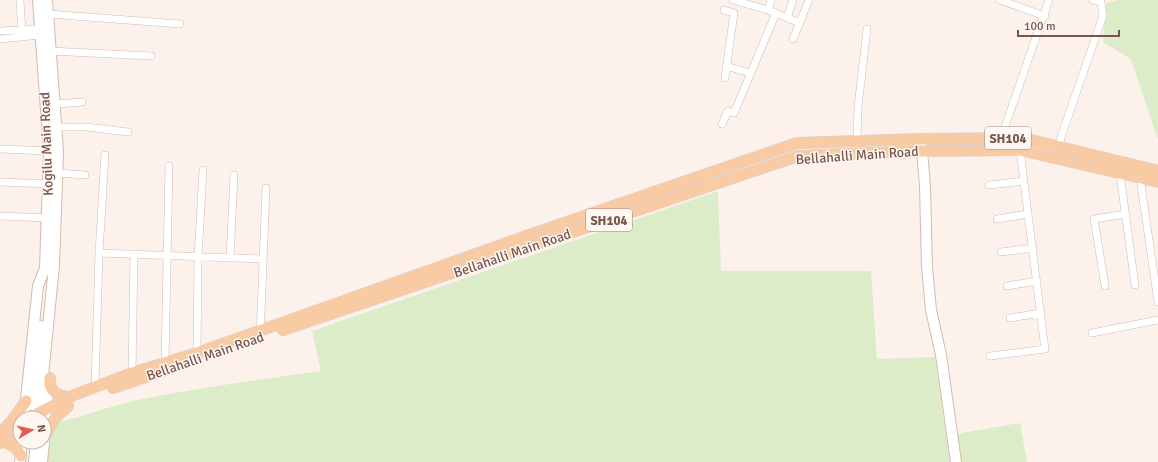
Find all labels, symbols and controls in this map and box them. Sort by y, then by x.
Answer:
scale bar [1018,12,1119,38]
text: 100 m [1024,19,1056,34]
street label: Kogilu Main Road [36,92,57,196]
road number: SH104 [985,127,1031,149]
street label: Bellahalli Main Road [795,143,919,168]
road number: SH104 [586,209,632,231]
street label: Bellahalli Main Road [451,225,573,282]
street label: Bellahalli Main Road [144,328,266,385]
north arrow [12,410,52,450]
text: N [34,424,48,433]

